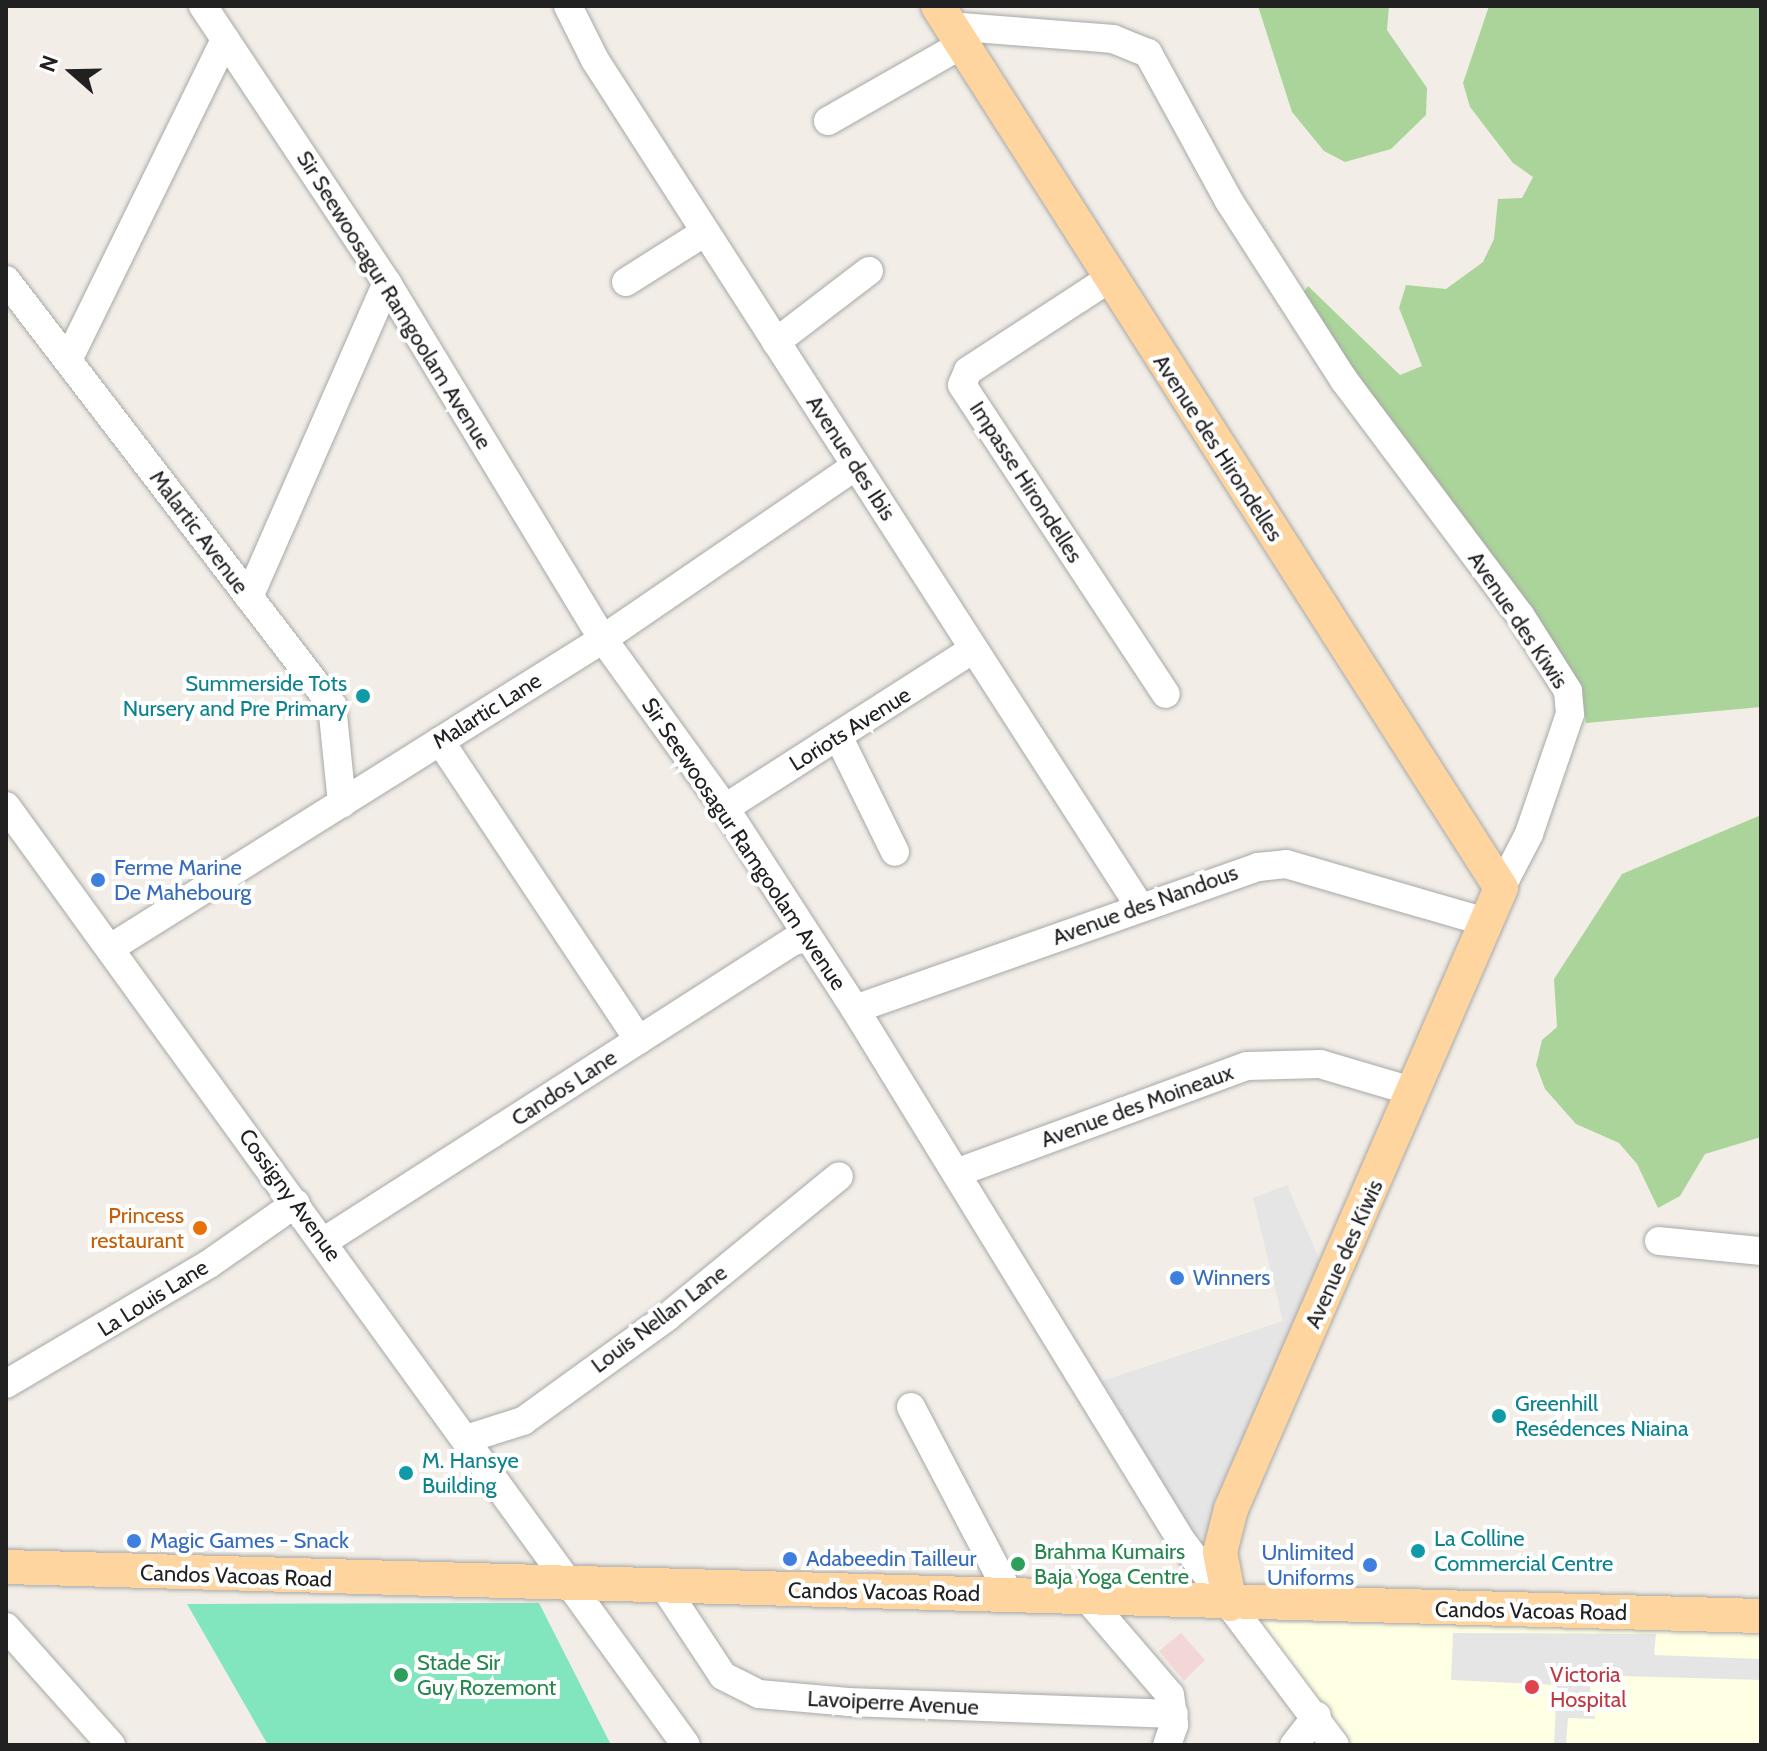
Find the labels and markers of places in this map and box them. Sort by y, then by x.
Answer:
place label: Summerside Tots Nursery and Pre Primary [123,670,347,722]
marker: Summerside Tots Nursery and Pre Primary [354,687,372,705]
place label: Ferme Marine De Mahebourg [114,854,251,906]
marker: Ferme Marine De Mahebourg [89,871,107,889]
place label: Princess restaurant [91,1202,184,1254]
marker: Princess restaurant [191,1219,209,1237]
place label: Winners [1193,1265,1270,1291]
marker: Winners [1168,1269,1186,1287]
place label: Greenhill Resédences Niaina [1515,1390,1688,1442]
marker: Greenhill Resédences Niaina [1490,1407,1508,1425]
place label: M. Hansye Building [422,1447,519,1498]
marker: M. Hansye Building [397,1464,415,1482]
place label: La Colline Commercial Centre [1434,1525,1613,1576]
place label: Magic Games - Snack [150,1528,349,1554]
marker: Magic Games - Snack [125,1532,143,1550]
place label: Brahma Kumairs Baja Yoga Centre [1034,1538,1189,1590]
place label: Unlimited Uniforms [1262,1539,1354,1590]
marker: La Colline Commercial Centre [1409,1542,1427,1560]
place label: Adabeedin Tailleur [806,1546,977,1572]
marker: Adabeedin Tailleur [781,1550,799,1568]
marker: Brahma Kumairs Baja Yoga Centre [1009,1555,1027,1573]
marker: Unlimited Uniforms [1361,1556,1379,1574]
place label: Stade Sir Guy Rozemont [417,1649,556,1700]
place label: Victoria Hospital [1550,1661,1627,1712]
marker: Stade Sir Guy Rozemont [392,1666,410,1684]
marker: Victoria Hospital [1521,1676,1543,1698]

